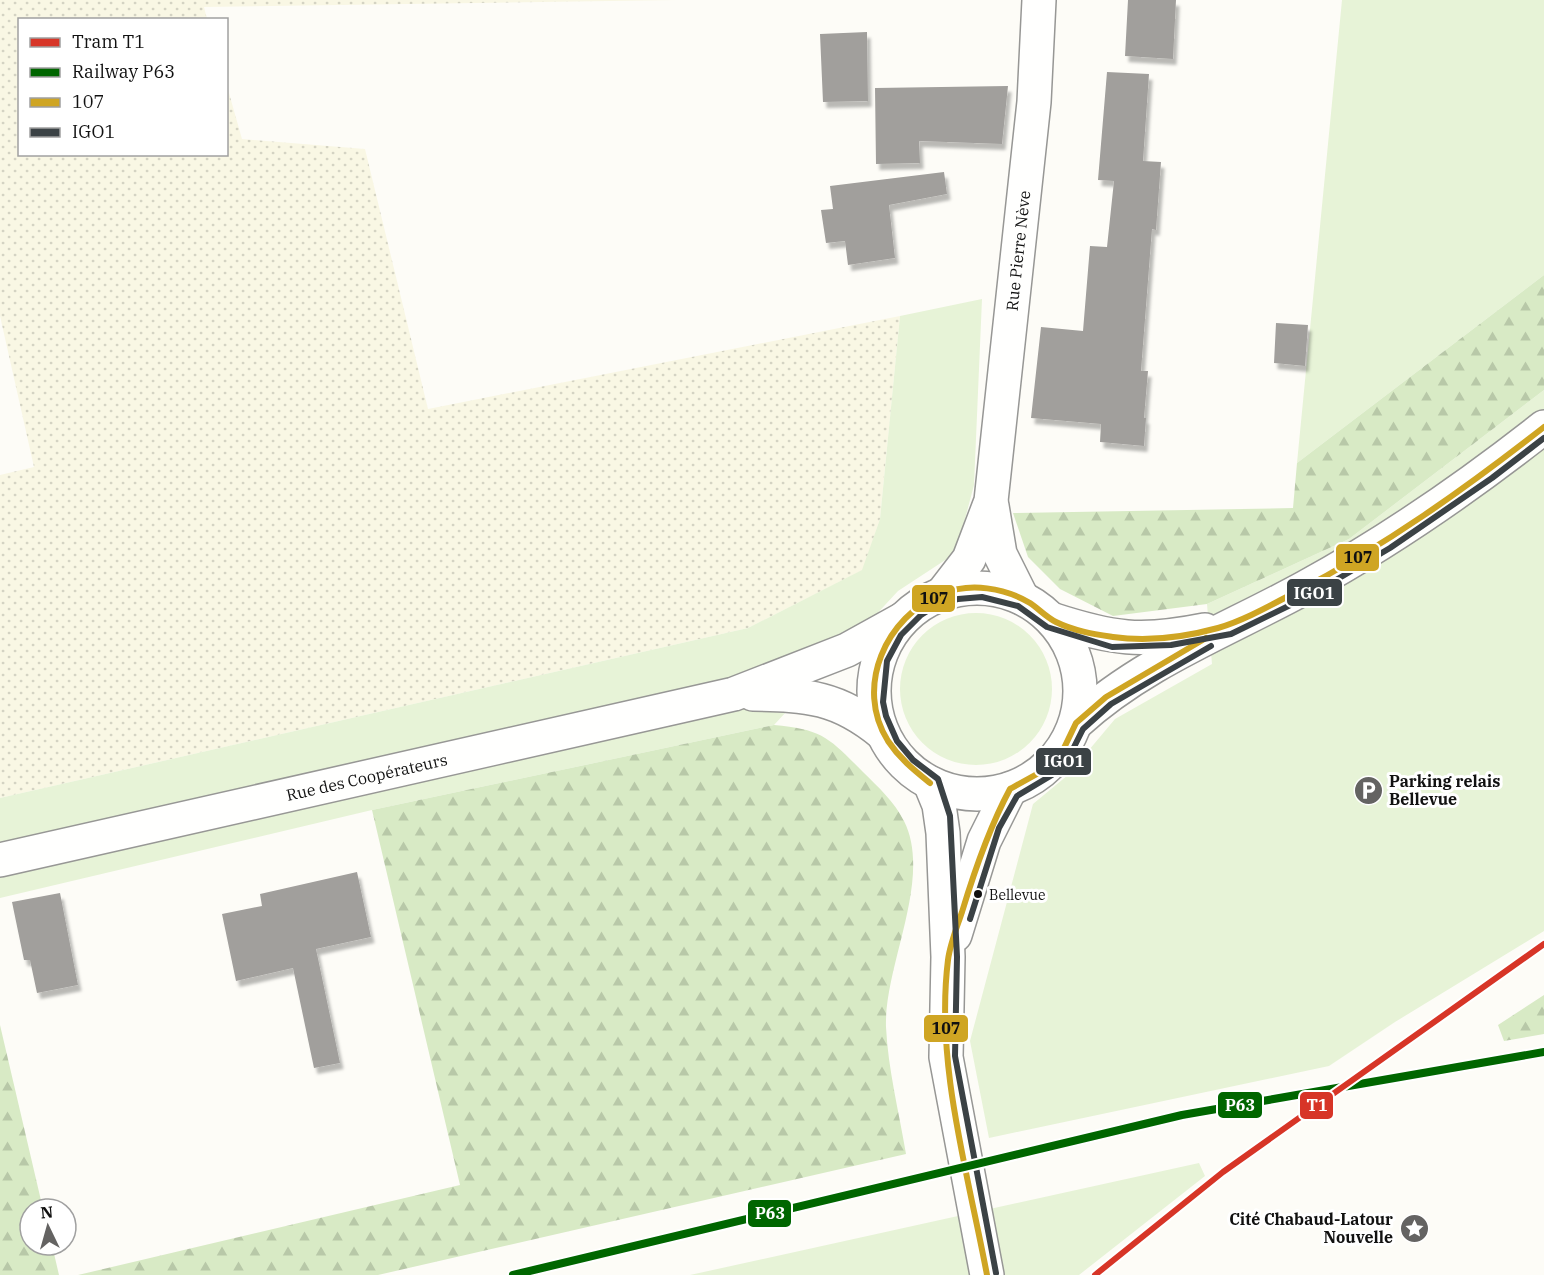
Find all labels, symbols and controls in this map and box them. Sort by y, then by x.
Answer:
legend [18,18,228,156]
text: Tram T1 [72,30,145,53]
text: Railway P63 [72,60,175,83]
text: 107 [72,90,104,113]
text: IGO1 [72,120,115,143]
street label: Rue Pierre Nève [1002,189,1034,312]
line badge: 107 [1335,543,1380,572]
text: 107 [1344,547,1372,567]
line badge: IGO1 [1286,578,1343,607]
text: IGO1 [1294,583,1334,603]
line badge: 107 [911,584,956,613]
text: 107 [920,588,948,608]
line badge: IGO1 [1035,747,1092,776]
street label: Rue des Coopérateurs [284,749,449,805]
text: IGO1 [1044,751,1084,771]
place label: Parking relais Bellevue [1389,771,1500,809]
parking icon: Parking relais Bellevue [1352,774,1384,806]
place label: Bellevue [989,886,1045,904]
marker: Bellevue [972,888,984,900]
line badge: 107 [923,1014,969,1043]
text: 107 [932,1018,960,1038]
line badge: P63 [1217,1091,1263,1119]
line badge: T1 [1299,1091,1334,1120]
text: P63 [1225,1095,1255,1115]
text: T1 [1307,1095,1327,1115]
north arrow [18,1197,78,1257]
line badge: P63 [747,1199,792,1228]
text: N [40,1202,54,1223]
text: P63 [755,1203,785,1223]
place label: Cité Chabaud-Latour Nouvelle [1229,1209,1393,1247]
place icon: Cité Chabaud-Latour Nouvelle [1398,1212,1430,1244]

